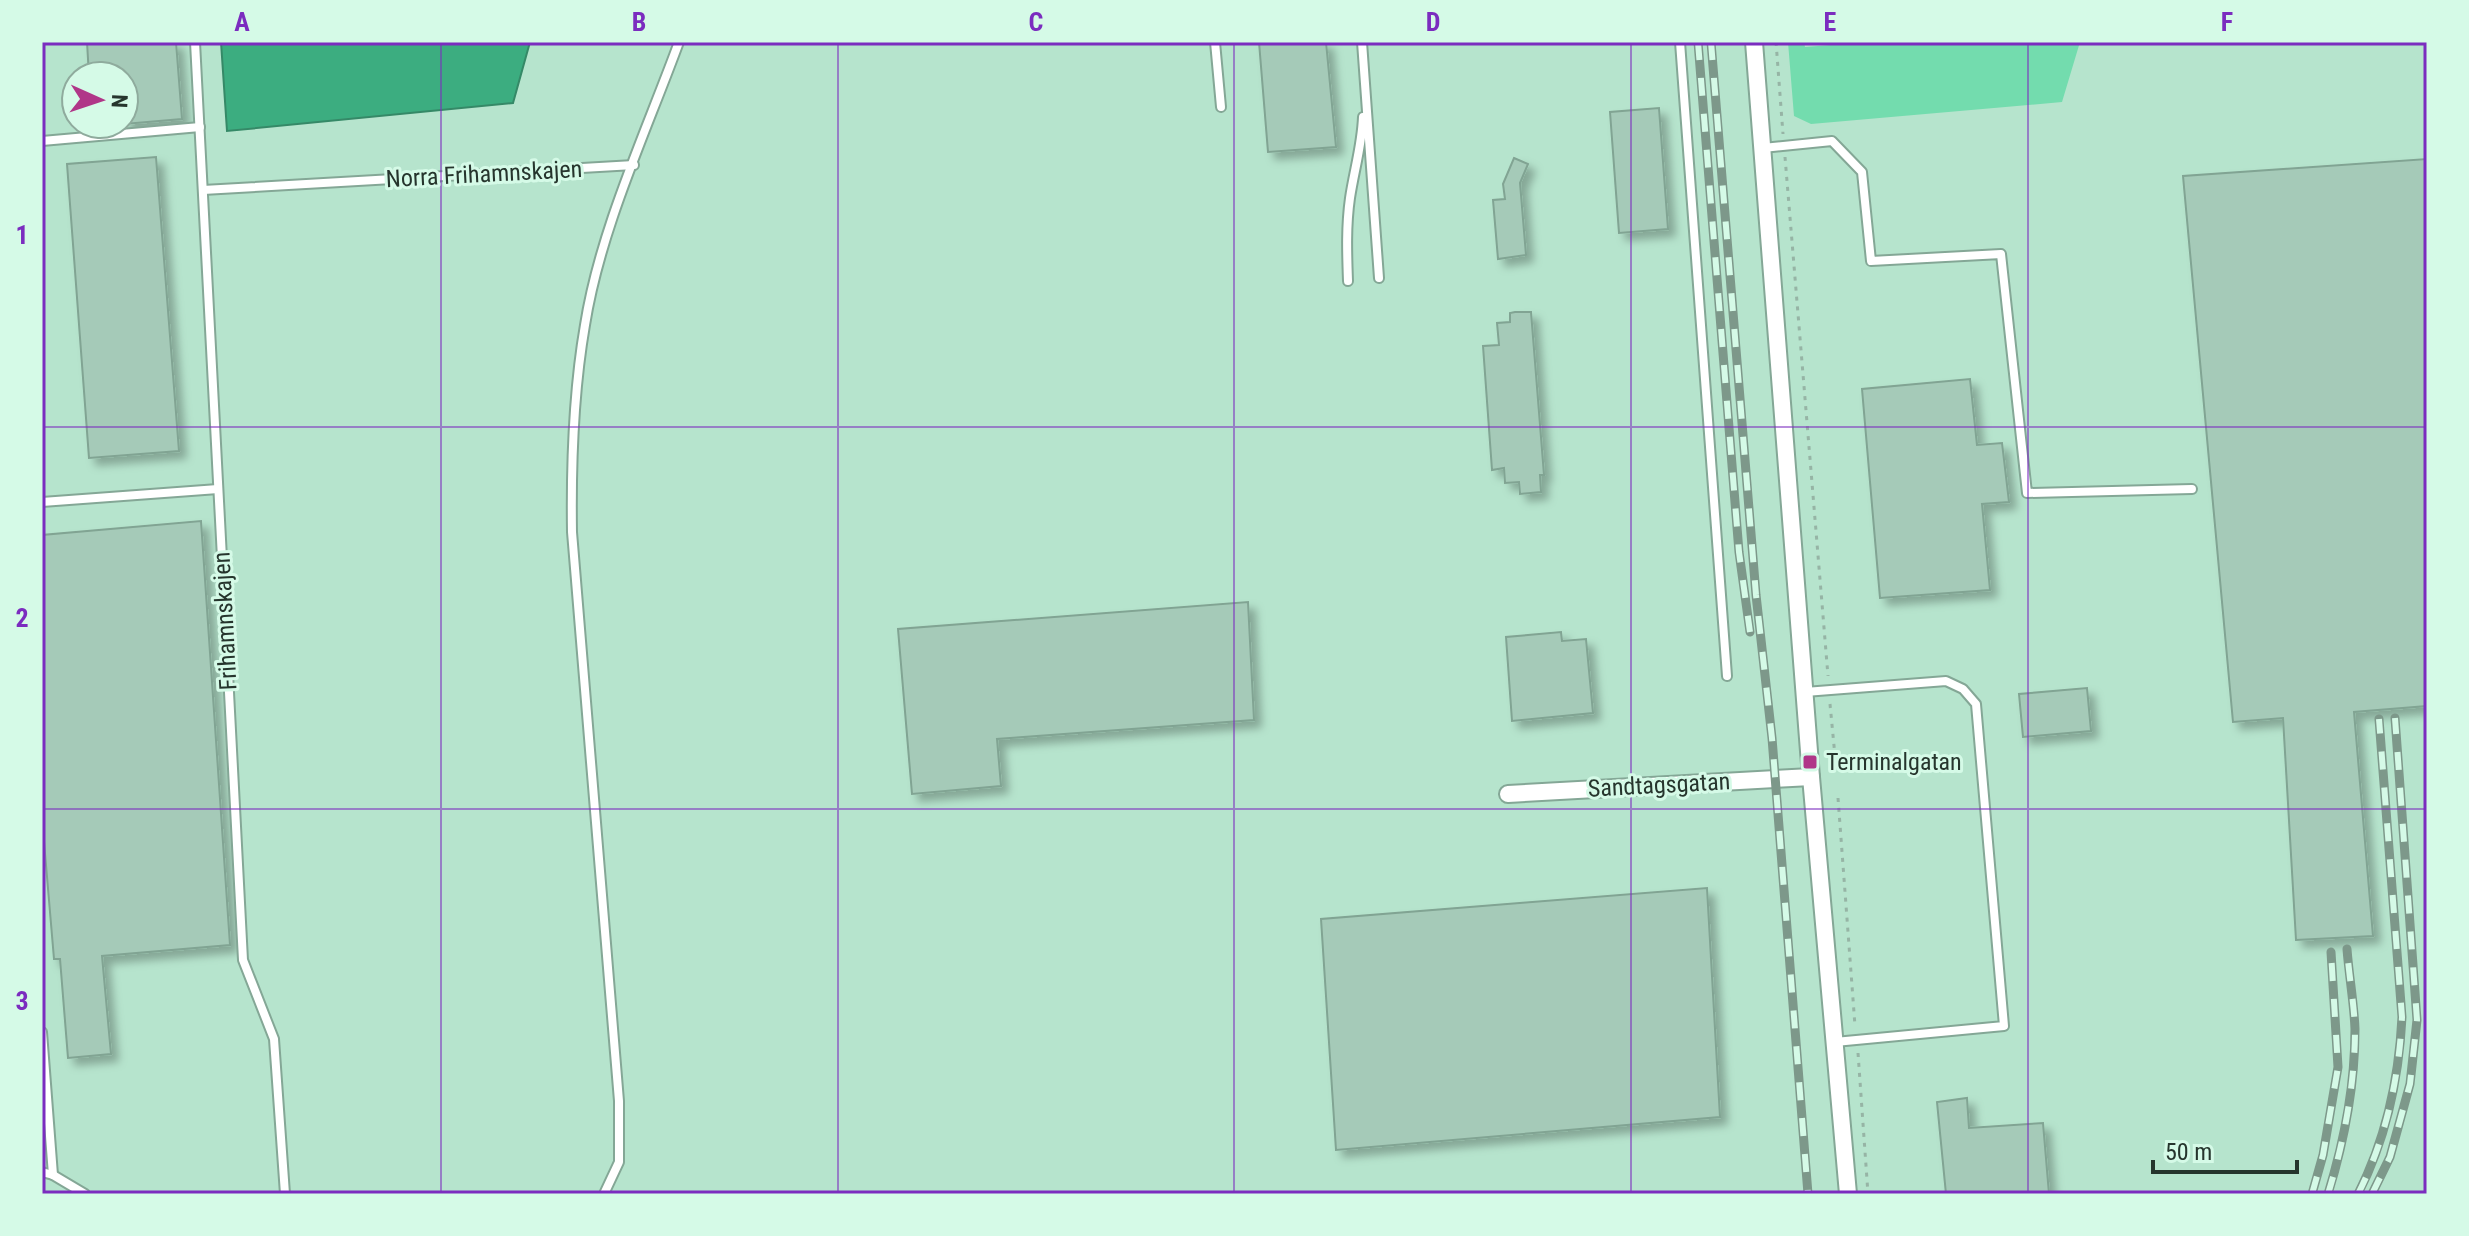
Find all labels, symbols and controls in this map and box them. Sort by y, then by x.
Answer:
text: A [234,7,250,37]
text: B [632,7,646,37]
text: C [1029,7,1044,37]
text: D [1426,7,1440,37]
text: E [1824,7,1837,37]
text: F [2221,7,2233,37]
north arrow [60,60,140,140]
text: N [107,94,132,108]
street label: Norra Frihamnskajen [385,155,583,193]
text: 1 [15,220,29,250]
street label: Frihamnskajen [207,551,243,691]
text: 2 [15,603,29,633]
place label: Terminalgatan [1826,748,1962,776]
marker: Terminalgatan [1801,753,1819,771]
street label: Sandtagsgatan [1587,767,1731,803]
text: 3 [15,986,29,1016]
scale bar [2153,1124,2297,1174]
text: 50 m [2165,1138,2212,1166]

